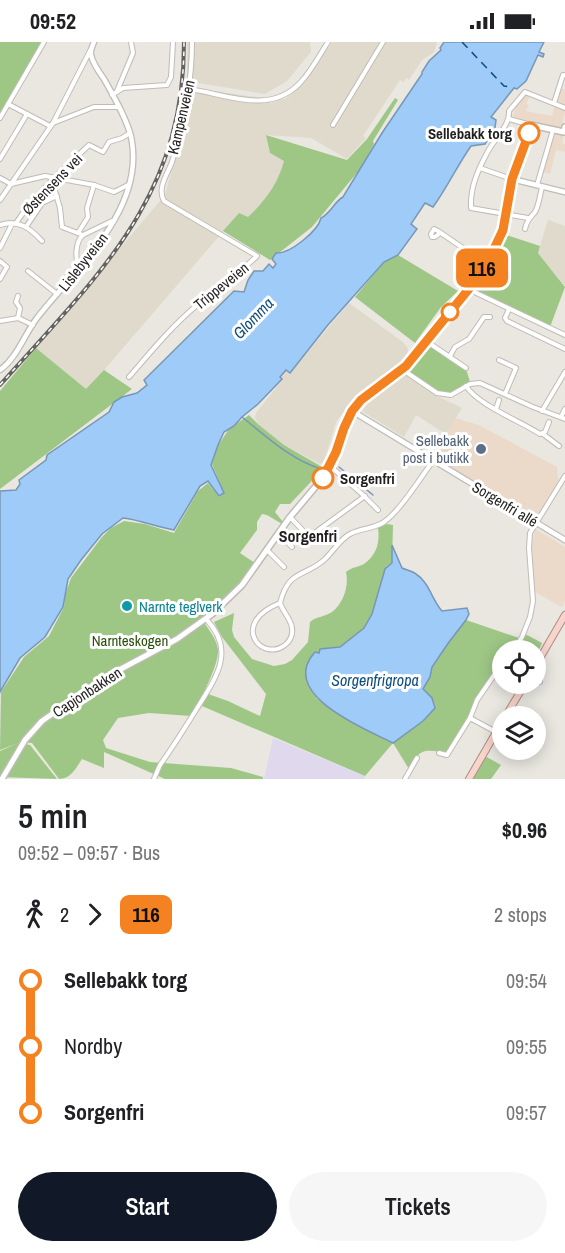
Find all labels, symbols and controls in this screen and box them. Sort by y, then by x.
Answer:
text: 09:52 [30,6,76,36]
street label: Kampenveien [162,78,200,156]
marker: Sellebakk torg [518,122,540,144]
place label: Sellebakk torg [428,123,512,144]
street label: Østensens vei [17,148,87,220]
street label: Lislebyveien [53,228,113,296]
line badge: 116 [448,248,516,288]
text: 116 [468,254,496,283]
street label: Trippeveien [189,257,253,315]
water label: Glomma [228,293,278,343]
unlabelled marker [441,303,459,321]
place label: Sellebakk post i butikk [403,430,470,468]
marker: Sellebakk post i butikk [474,442,488,456]
marker: Sorgenfri [312,467,334,489]
place label: Sorgenfri [340,468,395,489]
street label: Sorgenfri allé [468,476,542,532]
district label: Sorgenfri [279,525,337,547]
place label: Narnte teglverk [139,596,223,617]
marker: Narnte teglverk [120,599,134,613]
park label: Narnteskogen [92,630,168,651]
map controls [492,640,546,760]
button: locate [492,640,546,694]
street label: Capjonbakken [48,662,126,722]
water label: Sorgenfrigropa [331,669,419,691]
button: layers [492,706,546,760]
text: 5 min [18,794,88,838]
text: $0.96 [502,815,547,845]
text: 09:52 – 09:57 · Bus [18,839,160,866]
icon: walk [18,898,51,931]
icon: forward [78,898,111,931]
text: 116 [132,900,160,929]
text: 2 [60,901,69,928]
text: 2 stops [494,901,547,928]
text: Sellebakk torg [64,965,187,995]
text: 09:54 [506,967,547,994]
text: Nordby [64,1031,122,1061]
text: 09:55 [506,1033,547,1060]
text: Sorgenfri [64,1097,144,1127]
text: 09:57 [506,1099,547,1126]
button: Start [18,1172,277,1241]
button: Tickets [289,1172,547,1241]

